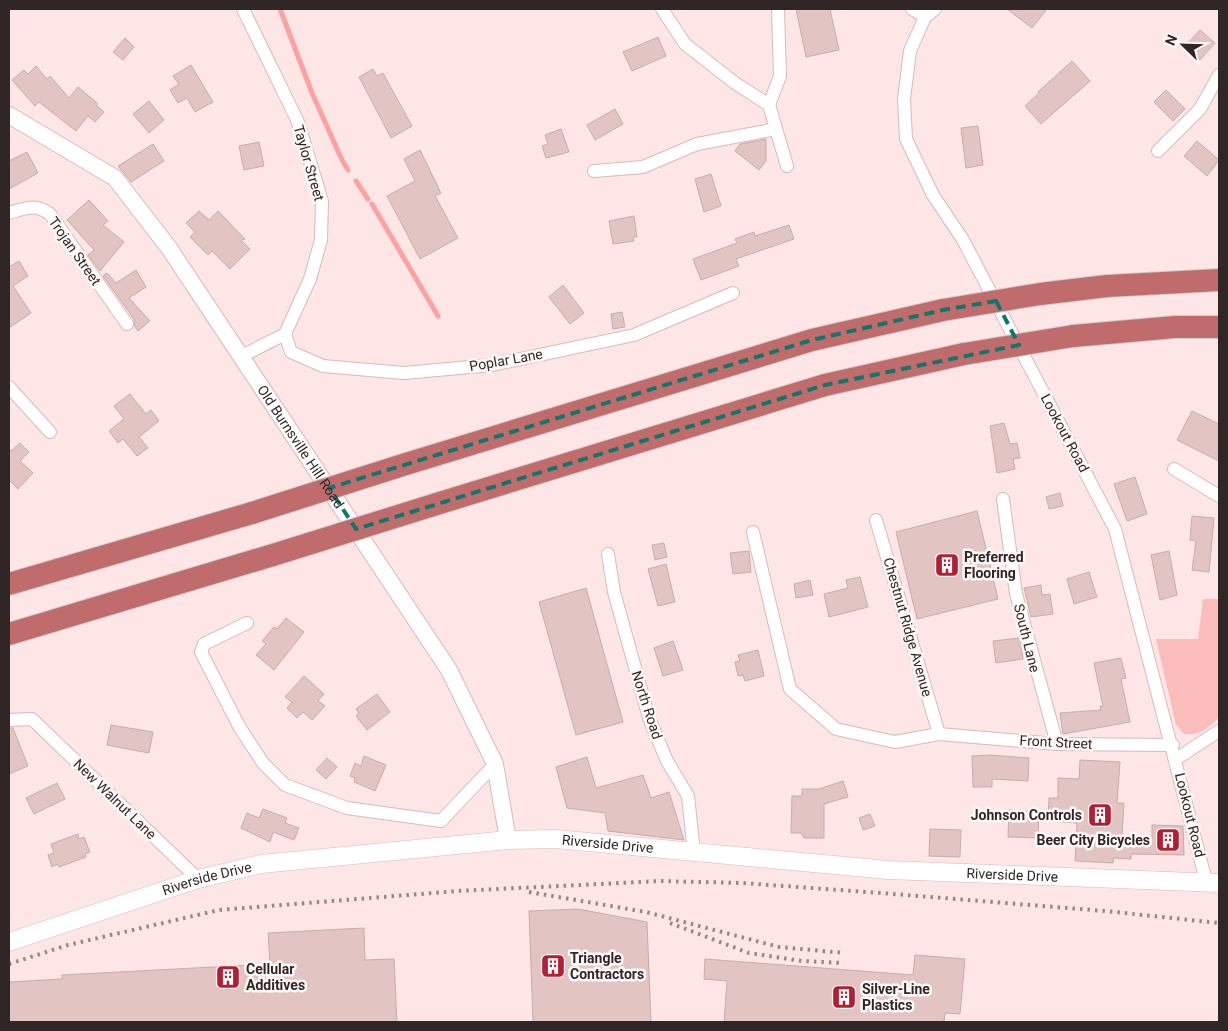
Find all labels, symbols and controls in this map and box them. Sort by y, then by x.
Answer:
north arrow [1158,20,1208,70]
text: N [1162,32,1180,48]
street label: Taylor Street [291,123,328,203]
street label: Trojan Street [46,214,105,289]
street label: Poplar Lane [468,346,544,374]
street label: Old Burnsville Hill Road [254,382,347,511]
street label: Lookout Road [1038,391,1092,475]
place label: Preferred Flooring [964,549,1024,581]
building icon: Preferred Flooring [934,552,960,578]
street label: Chestnut Ridge Avenue [880,556,936,698]
street label: South Lane [1011,602,1043,674]
street label: North Road [628,669,666,741]
street label: Front Street [1019,732,1093,752]
street label: New Walnut Lane [70,756,160,842]
street label: Lookout Road [1172,771,1208,859]
building icon: Johnson Controls [1087,802,1113,828]
place label: Johnson Controls [971,807,1082,823]
building icon: Beer City Bicycles [1155,827,1181,853]
street label: Riverside Drive [561,832,654,856]
place label: Beer City Bicycles [1037,832,1150,848]
street label: Riverside Drive [160,859,253,898]
street label: Riverside Drive [966,865,1059,885]
place label: Triangle Contractors [570,950,644,982]
building icon: Triangle Contractors [540,953,566,979]
place label: Cellular Additives [246,961,305,993]
building icon: Cellular Additives [215,964,241,990]
place label: Silver-Line Plastics [862,981,930,1013]
building icon: Silver-Line Plastics [831,984,857,1010]

